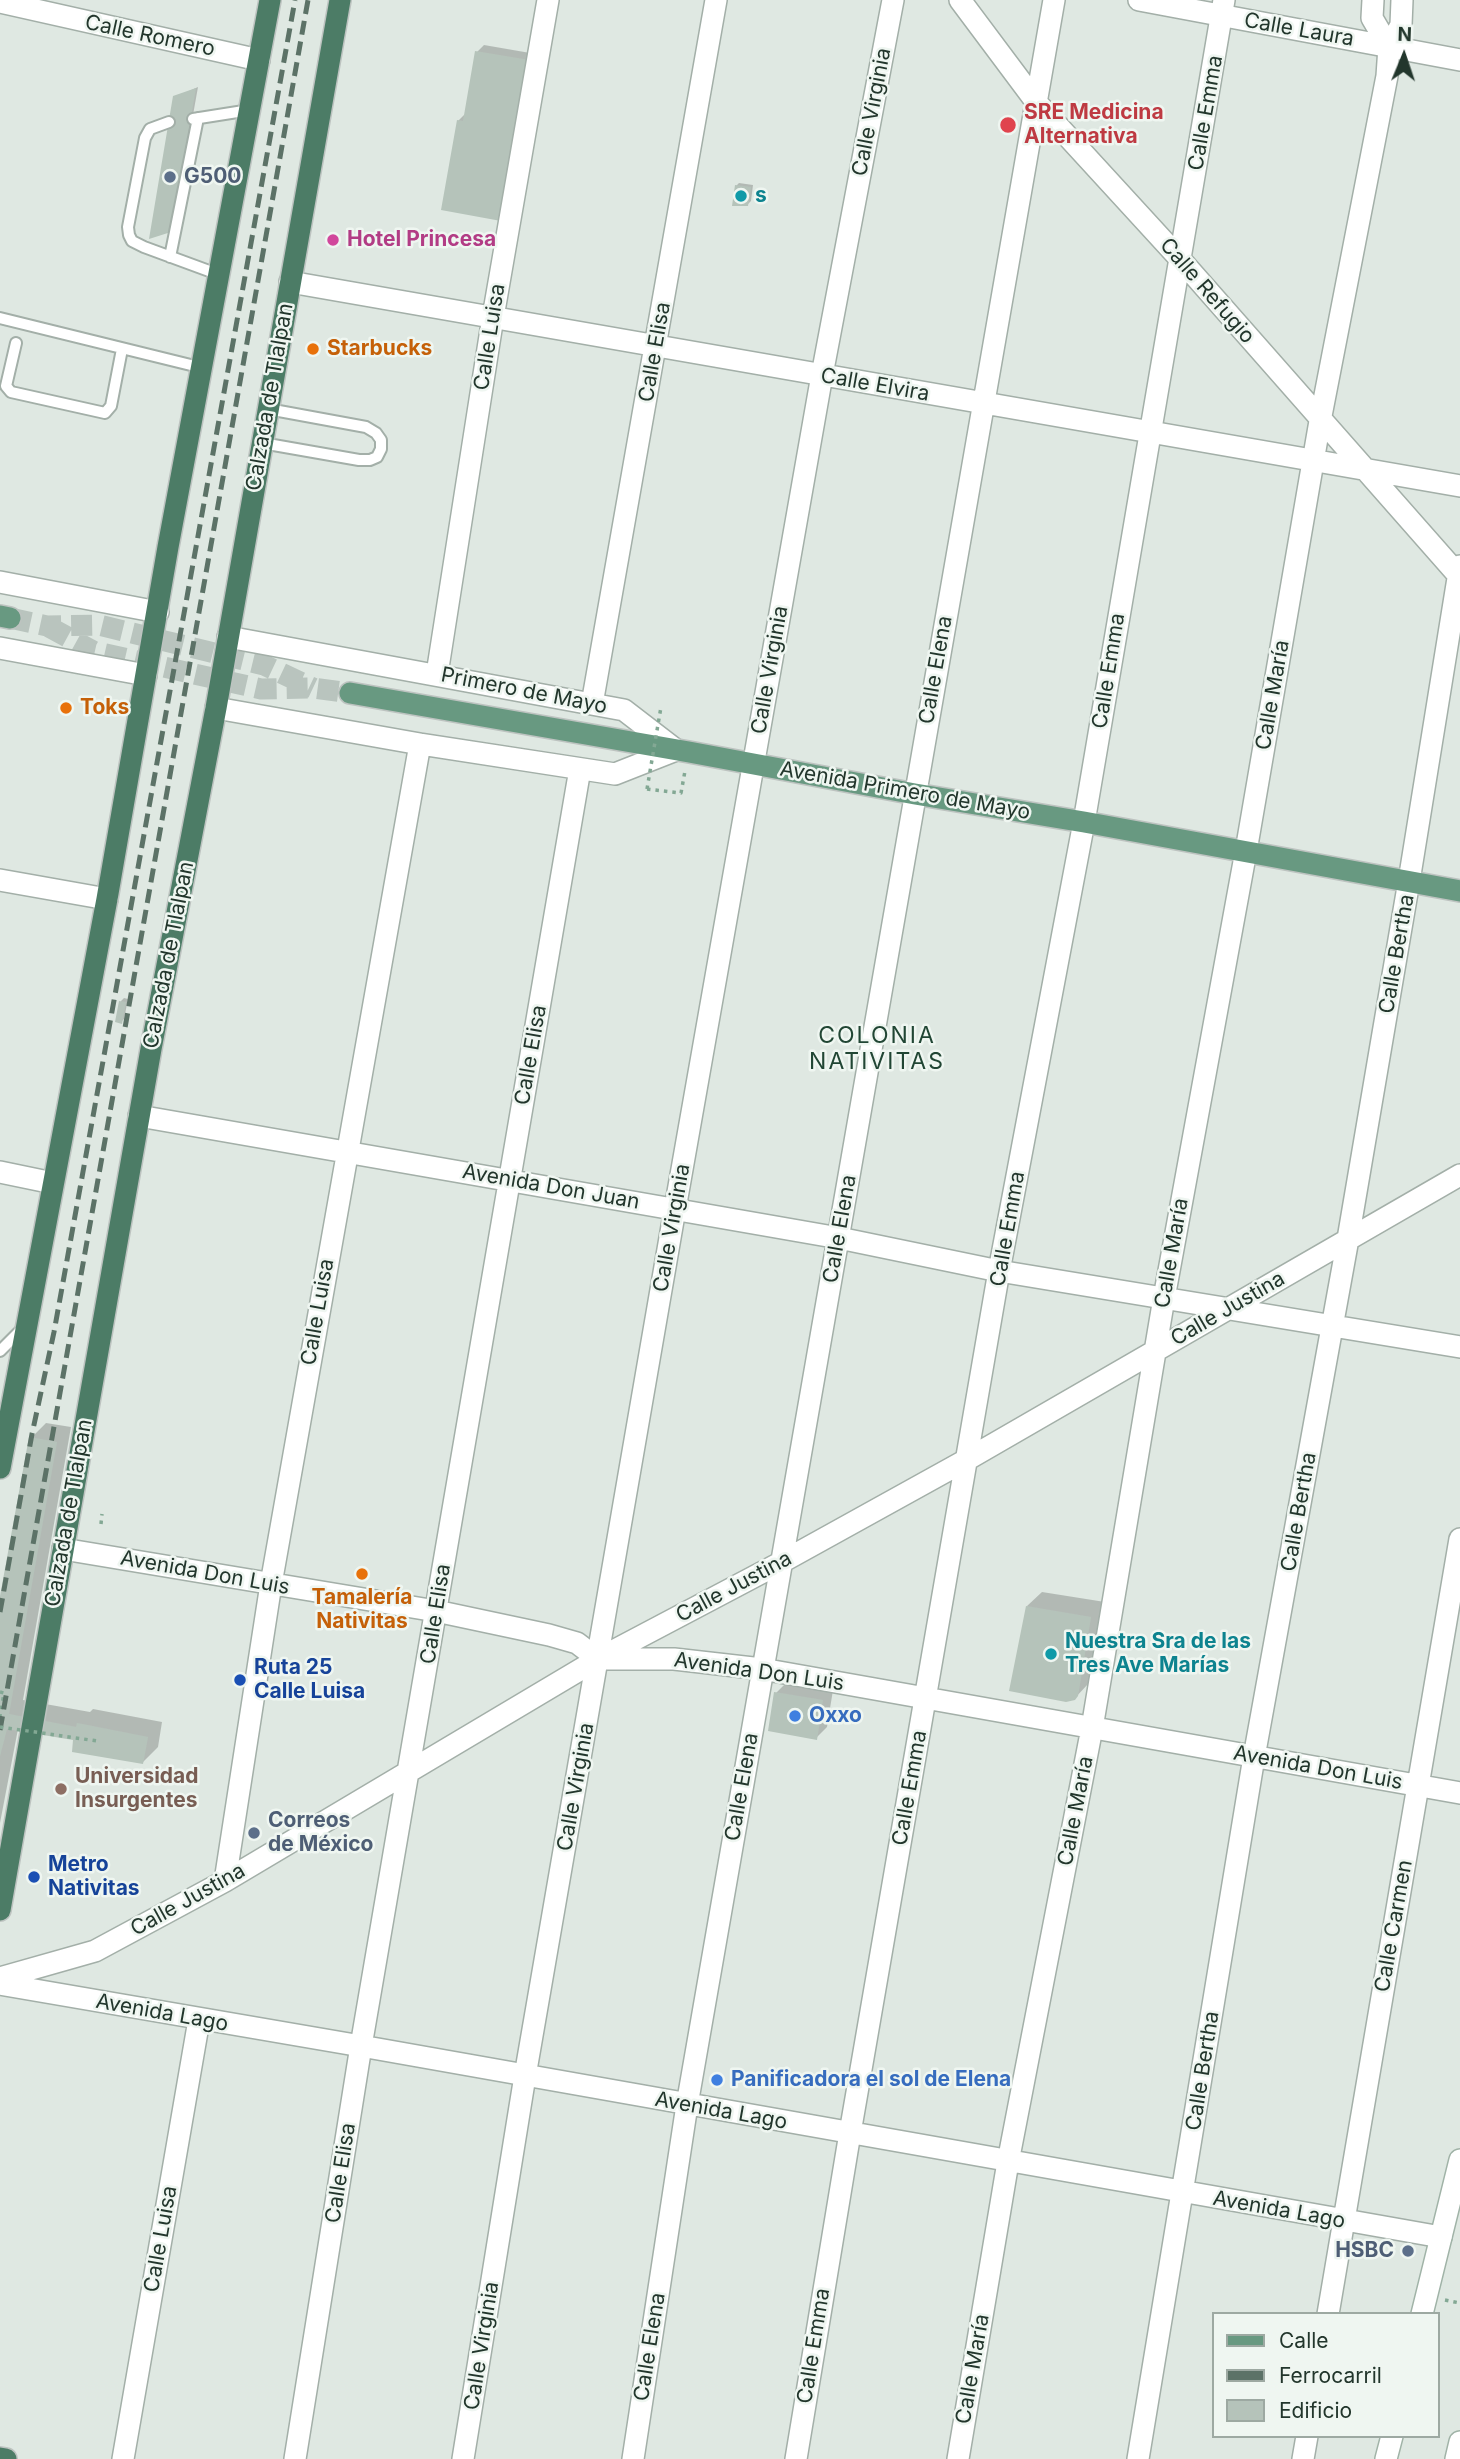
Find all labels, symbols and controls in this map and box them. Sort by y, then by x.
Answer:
street label: Calle Laura [1242,8,1356,52]
street label: Calle Romero [83,10,217,62]
north arrow [1369,21,1439,91]
text: N [1397,23,1412,46]
street label: Calle Virginia [847,46,897,178]
street label: Calle Emma [1183,53,1229,173]
place label: SRE Medicina Alternativa [1024,100,1164,150]
marker: SRE Medicina Alternativa [998,115,1018,135]
place label: G500 [184,164,242,190]
marker: G500 [162,169,178,185]
place label: s [755,183,767,209]
marker: s [733,188,749,204]
place label: Hotel Princesa [347,227,496,253]
marker: Hotel Princesa [325,232,341,248]
street label: Calle Refugio [1154,233,1260,349]
street label: Calle Luisa [469,282,511,392]
street label: Calle Elisa [634,300,676,404]
street label: Calzada de Tlalpan [241,301,299,493]
place label: Starbucks [327,336,432,362]
marker: Starbucks [305,341,321,357]
street label: Calle Elvira [819,363,931,407]
street label: Calle Virginia [746,604,794,736]
street label: Calle Emma [1087,611,1131,731]
street label: Calle Elena [914,614,958,726]
street label: Calle María [1251,638,1295,752]
street label: Primero de Mayo [439,663,609,719]
place label: Toks [80,695,129,721]
marker: Toks [58,700,74,716]
street label: Avenida Primero de Mayo [778,757,1032,825]
street label: Calzada de Tlalpan [139,859,199,1051]
street label: Calle Bertha [1374,892,1420,1016]
street label: Calle Elisa [510,1003,552,1107]
district label: COLONIA NATIVITAS [810,1022,944,1076]
street label: Avenida Don Juan [460,1159,642,1215]
street label: Calle Virginia [648,1162,696,1294]
street label: Calle Emma [985,1169,1031,1289]
street label: Calle Elena [818,1173,862,1285]
street label: Calle María [1150,1196,1194,1310]
street label: Calle Luisa [296,1257,340,1367]
street label: Calle Justina [1167,1266,1289,1352]
street label: Calzada de Tlalpan [40,1417,98,1609]
street label: Calle Bertha [1276,1450,1322,1574]
street label: Avenida Don Luis [118,1546,292,1600]
street label: Calle Justina [672,1546,796,1628]
street label: Calle Elisa [416,1562,456,1666]
marker: Tamalería Nativitas [354,1566,370,1582]
place label: Tamalería Nativitas [312,1585,412,1635]
place label: Nuestra Sra de las Tres Ave Marías [1065,1629,1251,1679]
marker: Nuestra Sra de las Tres Ave Marías [1043,1646,1059,1662]
street label: Avenida Don Luis [672,1648,846,1696]
place label: Ruta 25 Calle Luisa [254,1655,365,1705]
marker: Ruta 25 Calle Luisa [232,1672,248,1688]
place label: Oxxo [809,1703,862,1729]
marker: Oxxo [787,1708,803,1724]
street label: Calle Virginia [552,1721,600,1853]
street label: Calle Emma [887,1728,933,1848]
street label: Calle Elena [720,1731,764,1843]
street label: Avenida Don Luis [1231,1741,1405,1795]
street label: Calle María [1053,1754,1099,1868]
place label: Universidad Insurgentes [75,1764,199,1814]
marker: Universidad Insurgentes [53,1781,69,1797]
place label: Correos de México [268,1808,373,1858]
marker: Correos de México [246,1825,262,1841]
place label: Metro Nativitas [48,1852,140,1902]
street label: Calle Justina [126,1858,250,1942]
street label: Calle Carmen [1370,1858,1418,1994]
marker: Metro Nativitas [26,1869,42,1885]
street label: Avenida Lago [94,1989,230,2037]
street label: Calle Bertha [1181,2009,1225,2133]
place label: Panificadora el sol de Elena [731,2067,1011,2093]
marker: Panificadora el sol de Elena [709,2072,725,2088]
street label: Avenida Lago [653,2087,789,2135]
street label: Calle Elisa [321,2121,361,2225]
street label: Calle Luisa [139,2184,183,2294]
street label: Avenida Lago [1211,2186,1347,2234]
place label: HSBC [1335,2238,1394,2264]
marker: HSBC [1400,2243,1416,2259]
street label: Calle Virginia [459,2280,505,2412]
street label: Calle Emma [792,2286,836,2406]
street label: Calle Elena [629,2291,671,2403]
street label: Calle María [951,2312,995,2426]
legend [1212,2312,1439,2438]
text: Calle [1279,2328,1329,2353]
text: Ferrocarril [1279,2363,1382,2388]
text: Edificio [1279,2398,1352,2423]

